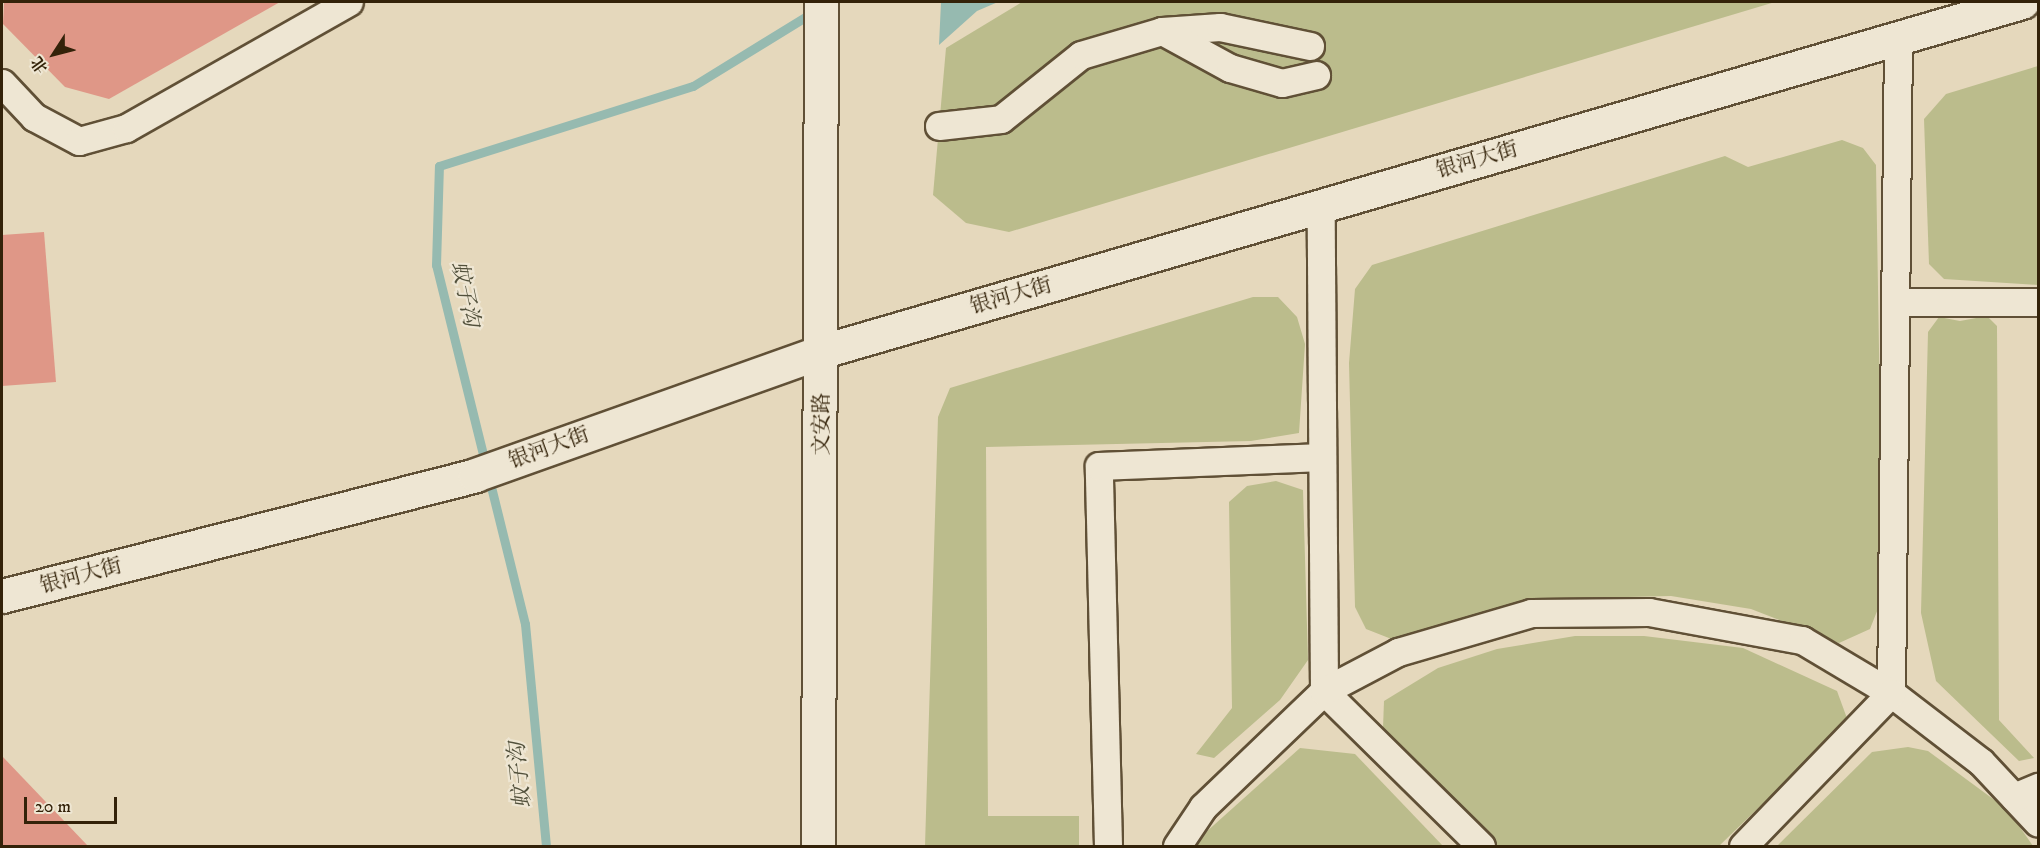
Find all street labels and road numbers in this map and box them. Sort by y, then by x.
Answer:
street label: 银河大街 [1433,136,1521,184]
street label: 银河大街 [967,272,1055,320]
street label: 文安路 [809,393,835,455]
street label: 银河大街 [505,422,593,474]
street label: 银河大街 [37,553,125,599]

